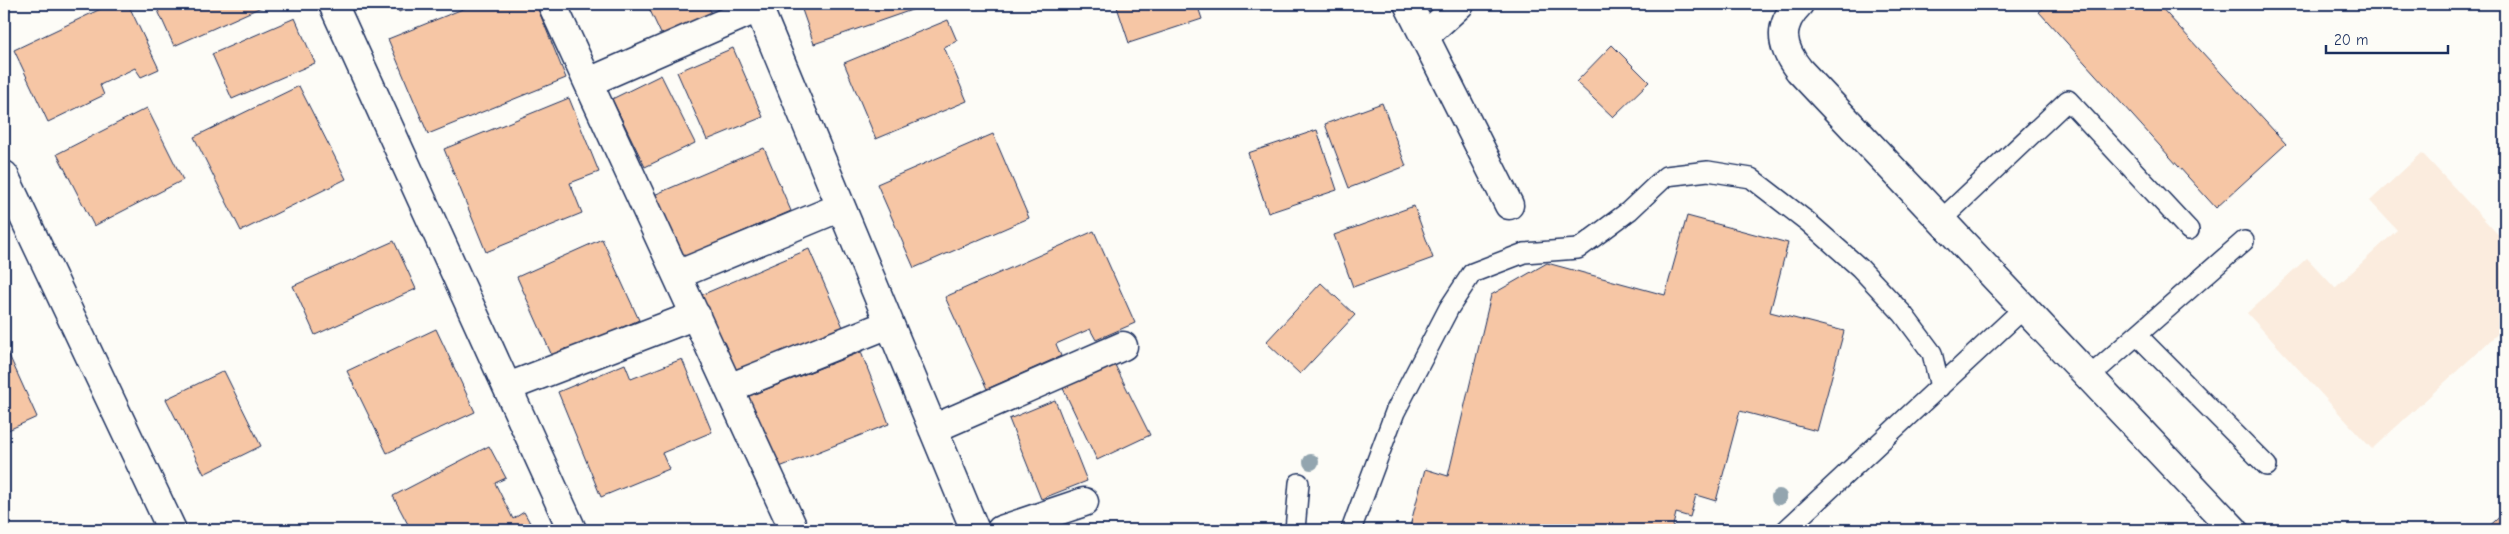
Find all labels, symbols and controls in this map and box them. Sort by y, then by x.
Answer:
scale bar [2326,22,2449,54]
text: 20 m [2334,31,2368,49]

